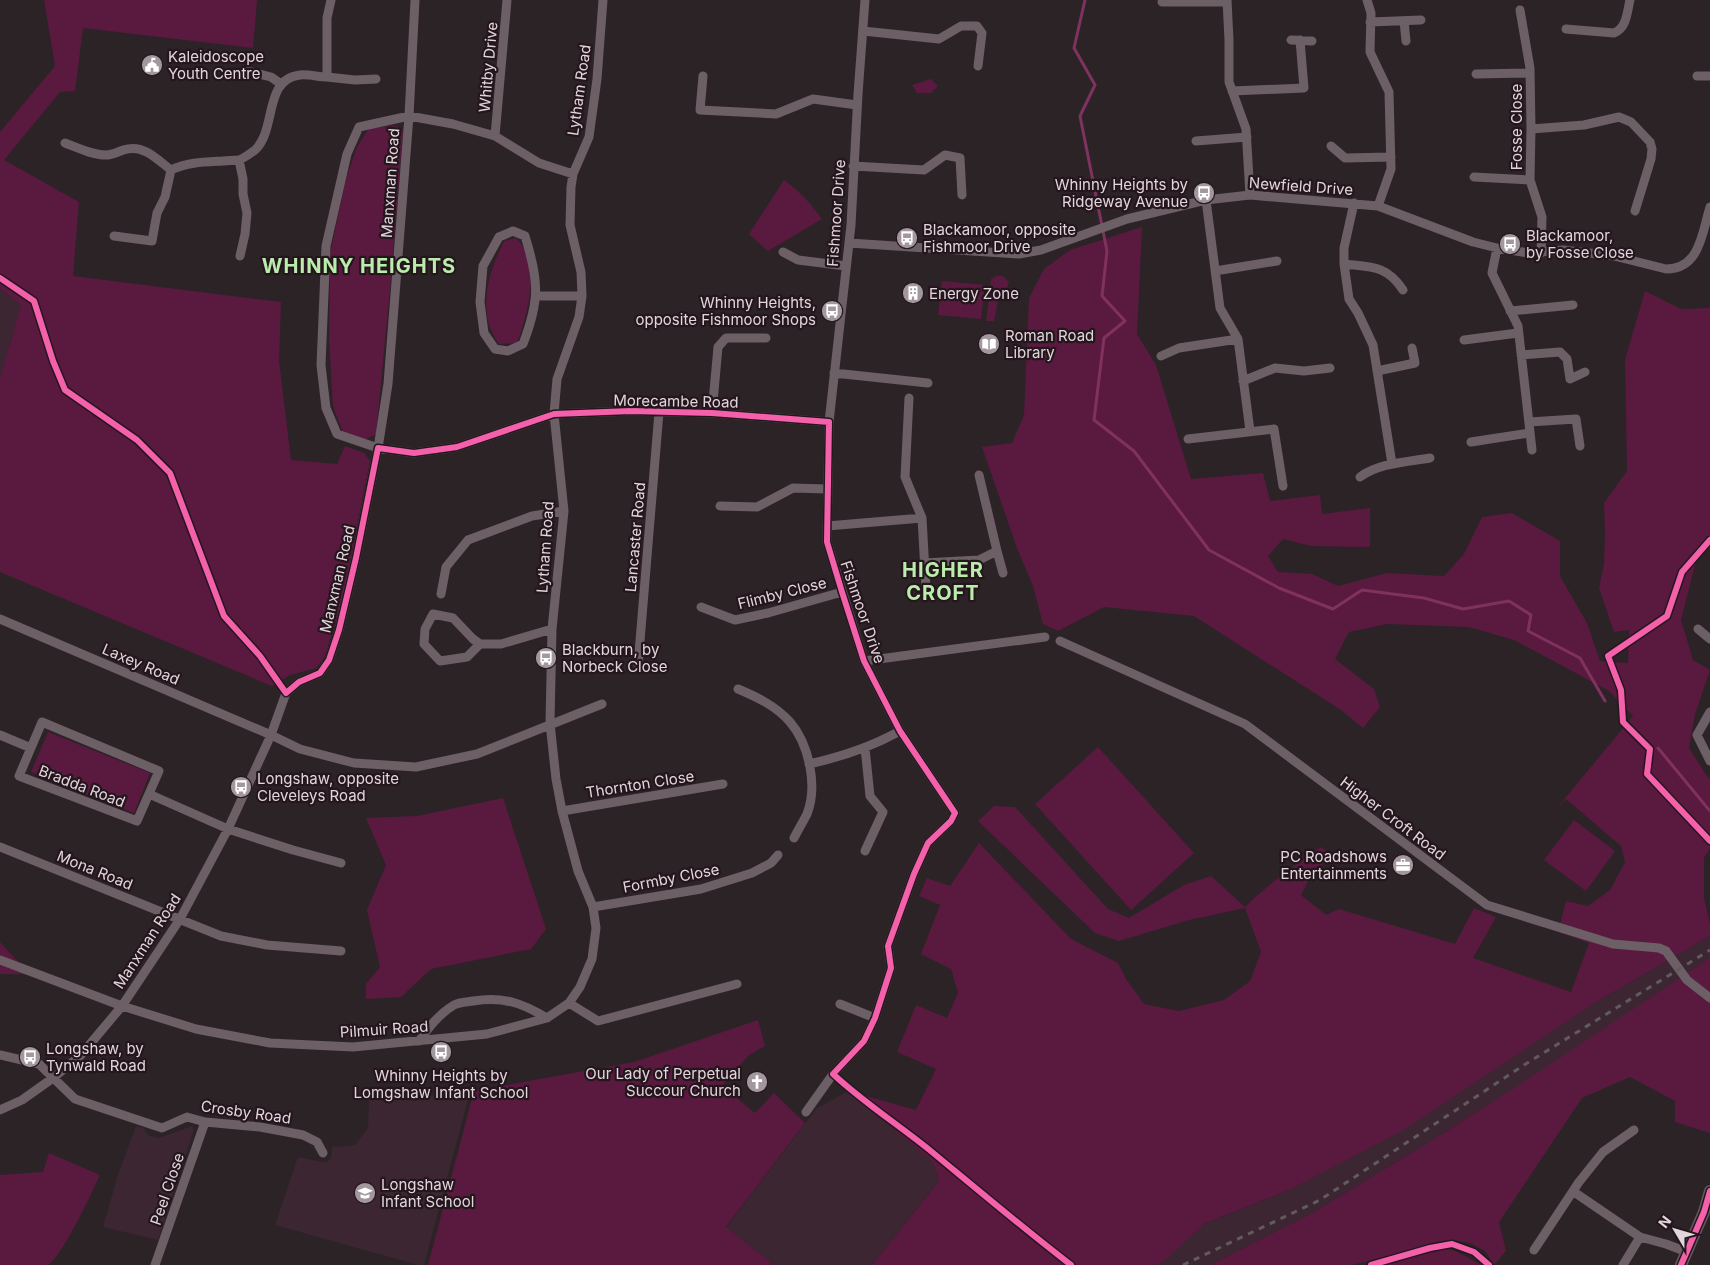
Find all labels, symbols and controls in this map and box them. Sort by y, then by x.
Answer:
street label: Whitby Drive [475,21,501,113]
street label: Lytham Road [563,43,595,137]
place label: Kaleidoscope Youth Centre [168,47,264,83]
public building icon: Kaleidoscope Youth Centre [140,53,164,77]
street label: Fosse Close [1507,84,1526,170]
street label: Manxman Road [377,128,403,238]
street label: Fishmoor Drive [823,159,849,267]
street label: Newfield Drive [1248,173,1354,199]
place label: Whinny Heights by Ridgeway Avenue [1055,175,1189,211]
bus stop icon: Whinny Heights by Ridgeway Avenue [1192,181,1216,205]
place label: Blackamoor, opposite Fishmoor Drive [923,220,1076,256]
bus stop icon: Blackamoor, opposite Fishmoor Drive [895,226,919,250]
place label: Blackamoor, by Fosse Close [1526,226,1634,262]
bus stop icon: Blackamoor, by Fosse Close [1498,232,1522,256]
district label: WHINNY HEIGHTS [262,254,456,278]
building icon: Energy Zone [901,281,925,305]
place label: Energy Zone [929,284,1019,303]
place label: Whinny Heights, opposite Fishmoor Shops [636,293,816,329]
bus stop icon: Whinny Heights, opposite Fishmoor Shops [820,299,844,323]
place label: Roman Road Library [1005,326,1094,362]
library icon: Roman Road Library [977,332,1001,356]
street label: Morecambe Road [613,390,739,412]
street label: Lancaster Road [621,481,649,593]
street label: Lytham Road [532,501,558,593]
street label: Manxman Road [315,523,359,635]
street label: Fishmoor Drive [837,558,889,666]
district label: HIGHER CROFT [902,558,984,605]
street label: Flimby Close [736,573,828,613]
street label: Laxey Road [100,639,182,689]
place label: Blackburn, by Norbeck Close [562,640,667,676]
bus stop icon: Blackburn, by Norbeck Close [534,646,558,670]
street label: Bradda Road [36,761,128,811]
street label: Thornton Close [584,766,696,802]
place label: Longshaw, opposite Cleveleys Road [257,769,399,805]
street label: Higher Croft Road [1337,772,1449,864]
bus stop icon: Longshaw, opposite Cleveleys Road [229,775,253,799]
street label: Mona Road [54,846,136,894]
place label: PC Roadshows Entertainments [1280,847,1387,883]
office icon: PC Roadshows Entertainments [1391,853,1415,877]
street label: Formby Close [621,859,721,897]
street label: Manxman Road [109,890,185,992]
street label: Pilmuir Road [339,1016,429,1042]
place label: Longshaw, by Tynwald Road [46,1039,146,1075]
bus stop icon: Whinny Heights by Lomgshaw Infant School [429,1040,453,1064]
bus stop icon: Longshaw, by Tynwald Road [18,1045,42,1069]
place label: Our Lady of Perpetual Succour Church [585,1064,741,1100]
place label: Whinny Heights by Lomgshaw Infant School [354,1066,528,1102]
church icon: Our Lady of Perpetual Succour Church [745,1070,769,1094]
street label: Crosby Road [200,1096,292,1128]
street label: Peel Close [146,1150,188,1228]
place label: Longshaw Infant School [381,1175,474,1211]
school or university icon: Longshaw Infant School [353,1181,377,1205]
north arrow [1650,1205,1700,1255]
text: N [1654,1212,1674,1231]

